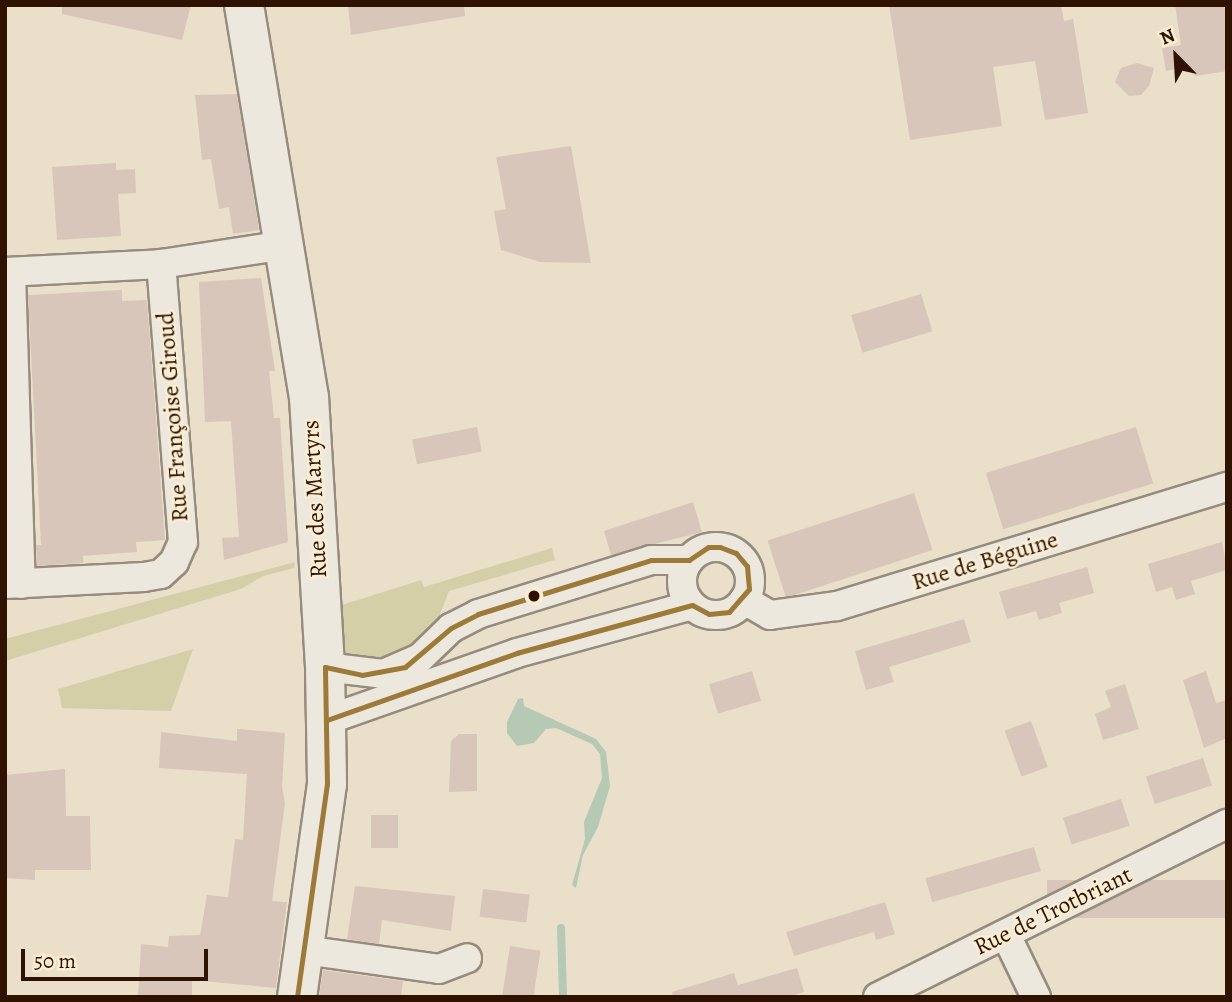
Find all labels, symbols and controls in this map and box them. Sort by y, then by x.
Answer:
north arrow [1141,21,1211,91]
text: N [1156,22,1179,52]
street label: Rue Françoise Giroud [151,311,195,523]
street label: Rue des Martyrs [296,419,334,579]
street label: Rue de Béguine [909,525,1061,597]
unlabelled marker [527,589,541,603]
street label: Rue de Trotbriant [969,860,1137,962]
scale bar [24,936,212,980]
text: 50 m [34,947,76,975]

